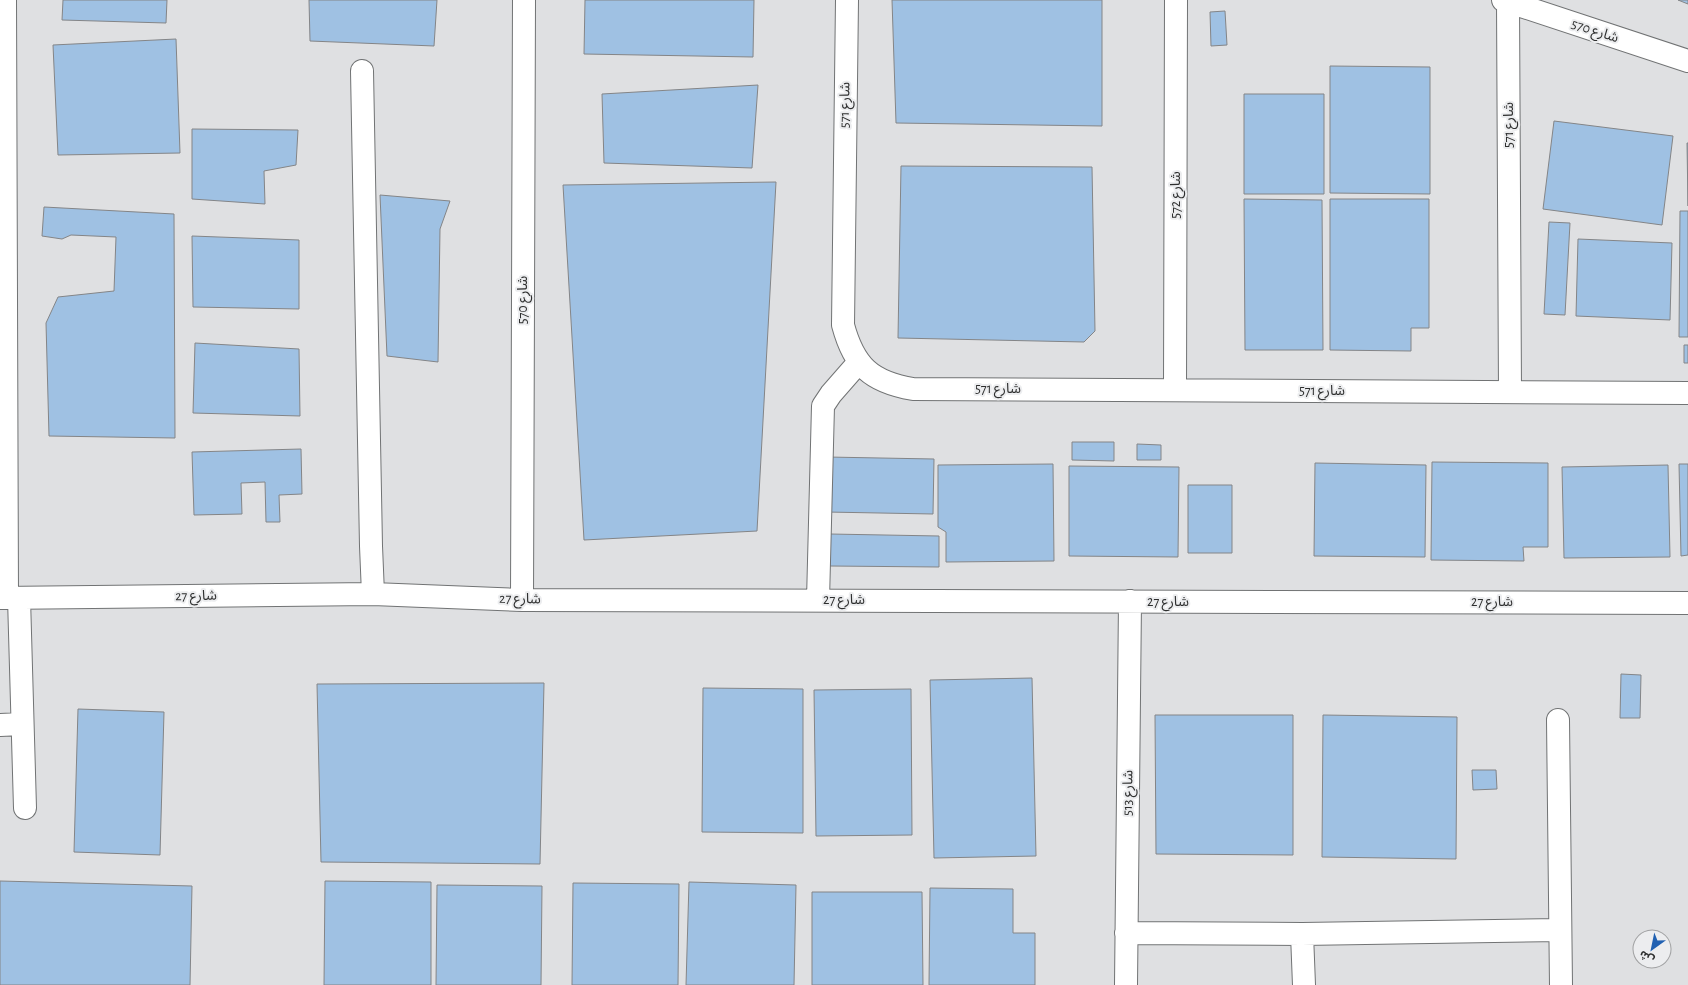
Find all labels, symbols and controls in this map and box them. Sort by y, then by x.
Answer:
street label: شارع 570 [1569,17,1620,48]
street label: شارع 571 [838,82,855,128]
street label: شارع 571 [1502,102,1519,148]
street label: شارع 572 [1169,171,1186,219]
street label: شارع 570 [516,276,533,324]
street label: شارع 571 [975,382,1021,399]
street label: شارع 571 [1299,384,1345,401]
street label: شارع 27 [175,589,217,606]
street label: شارع 27 [499,592,541,609]
street label: شارع 27 [823,593,865,610]
street label: شارع 27 [1147,595,1189,612]
street label: شارع 27 [1471,595,1513,612]
street label: شارع 513 [1121,770,1138,816]
north arrow [1632,929,1672,969]
text: ش [1638,947,1657,966]

